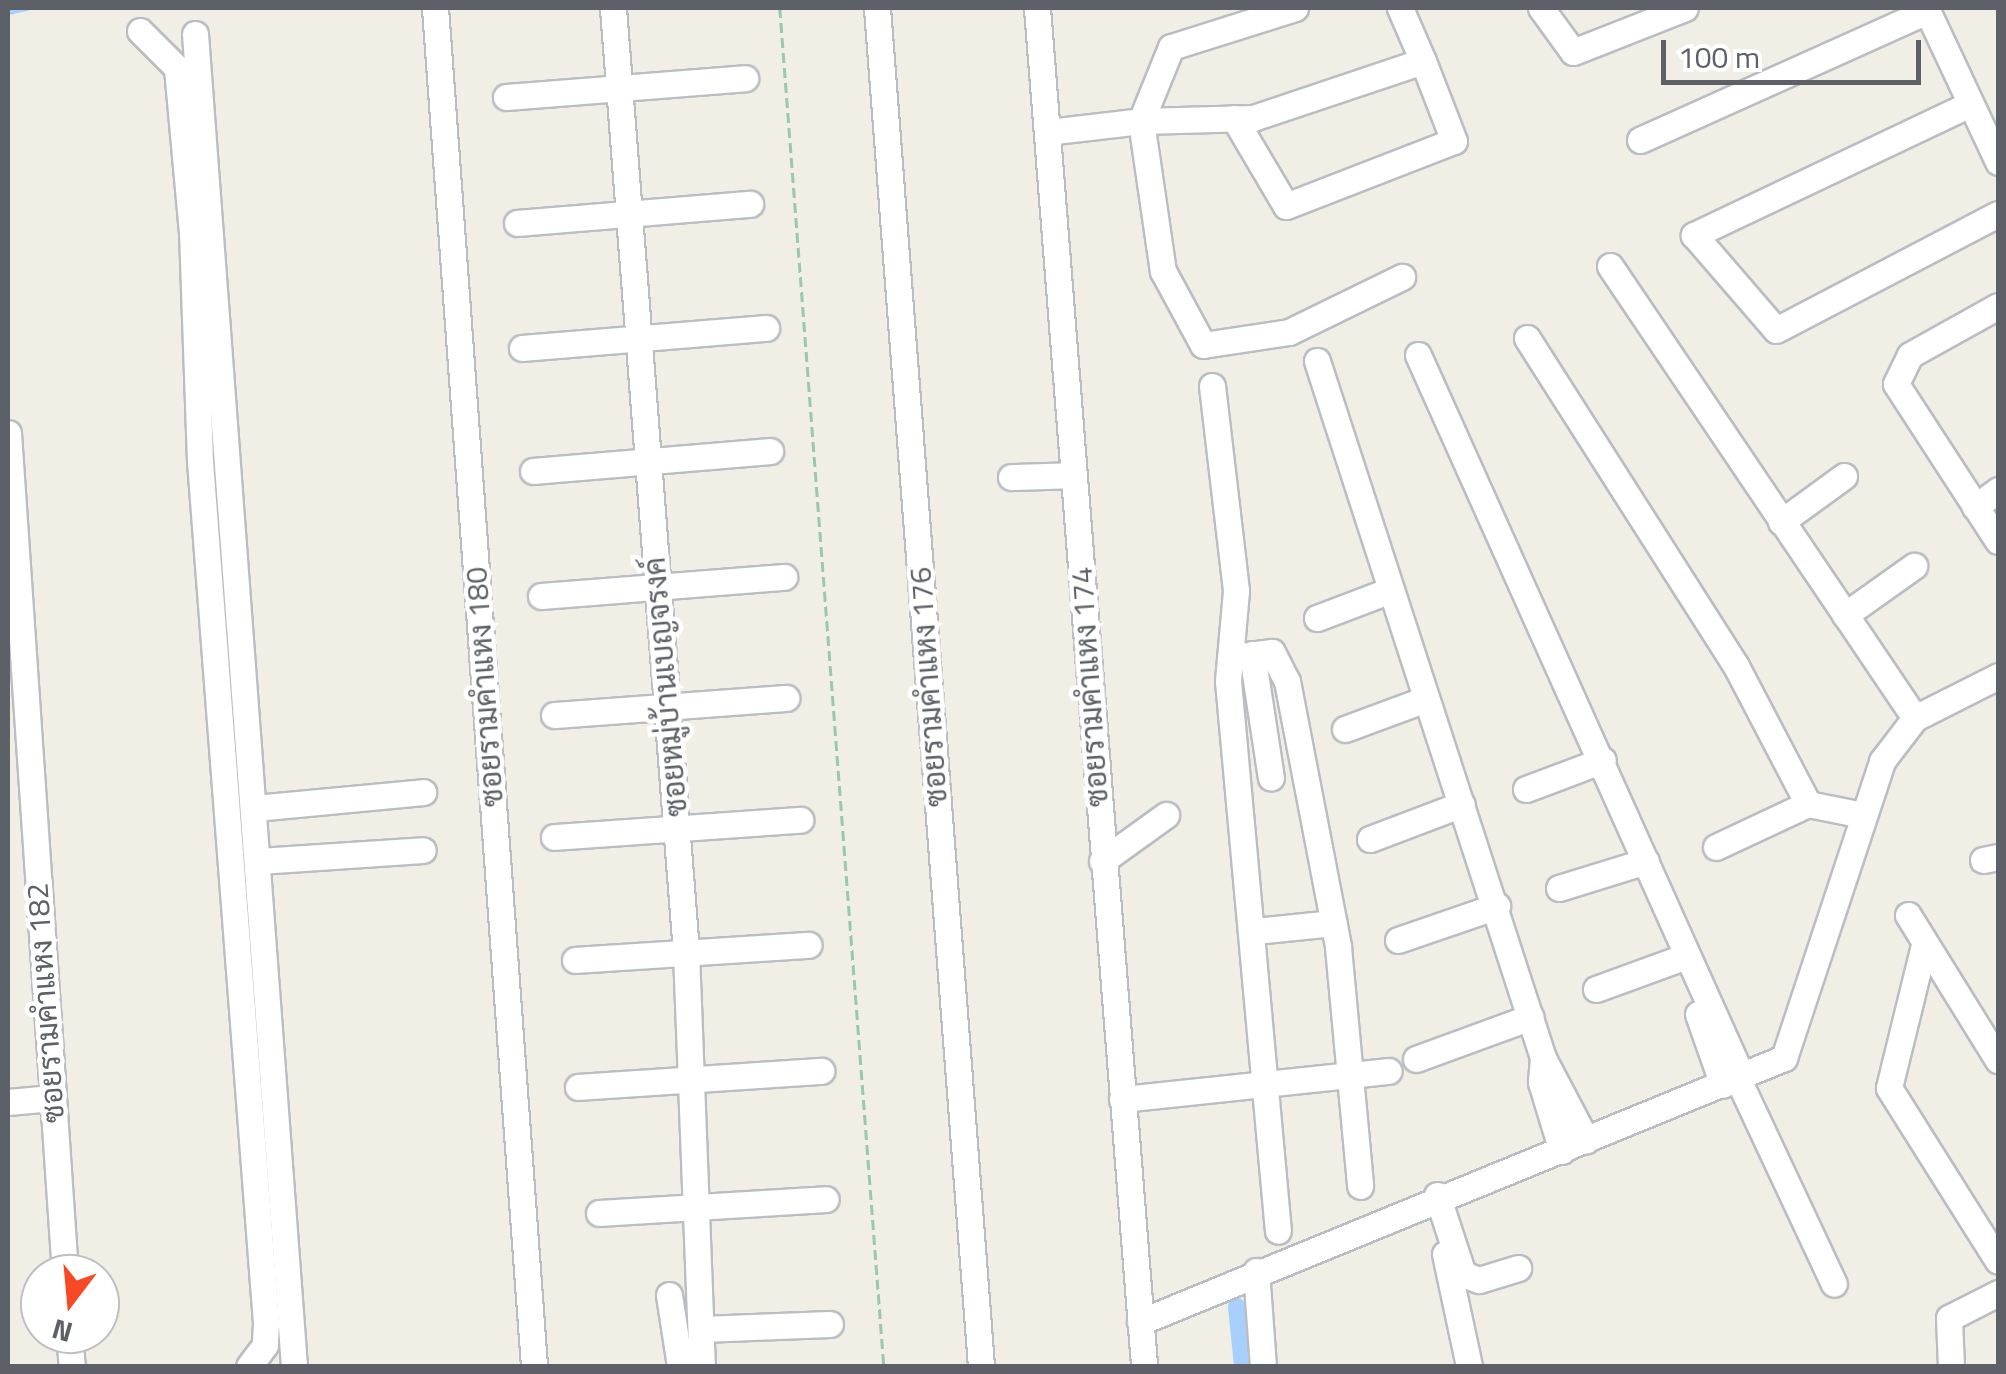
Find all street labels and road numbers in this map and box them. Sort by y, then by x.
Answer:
street label: ซอยหมู่บ้านเบญจรงค์ [636,556,694,818]
street label: ซอยรามคำแหง 180 [458,566,510,808]
street label: ซอยรามคำแหง 176 [902,566,954,808]
street label: ซอยรามคำแหง 174 [1063,566,1115,808]
street label: ซอยรามคำแหง 182 [19,882,71,1124]

